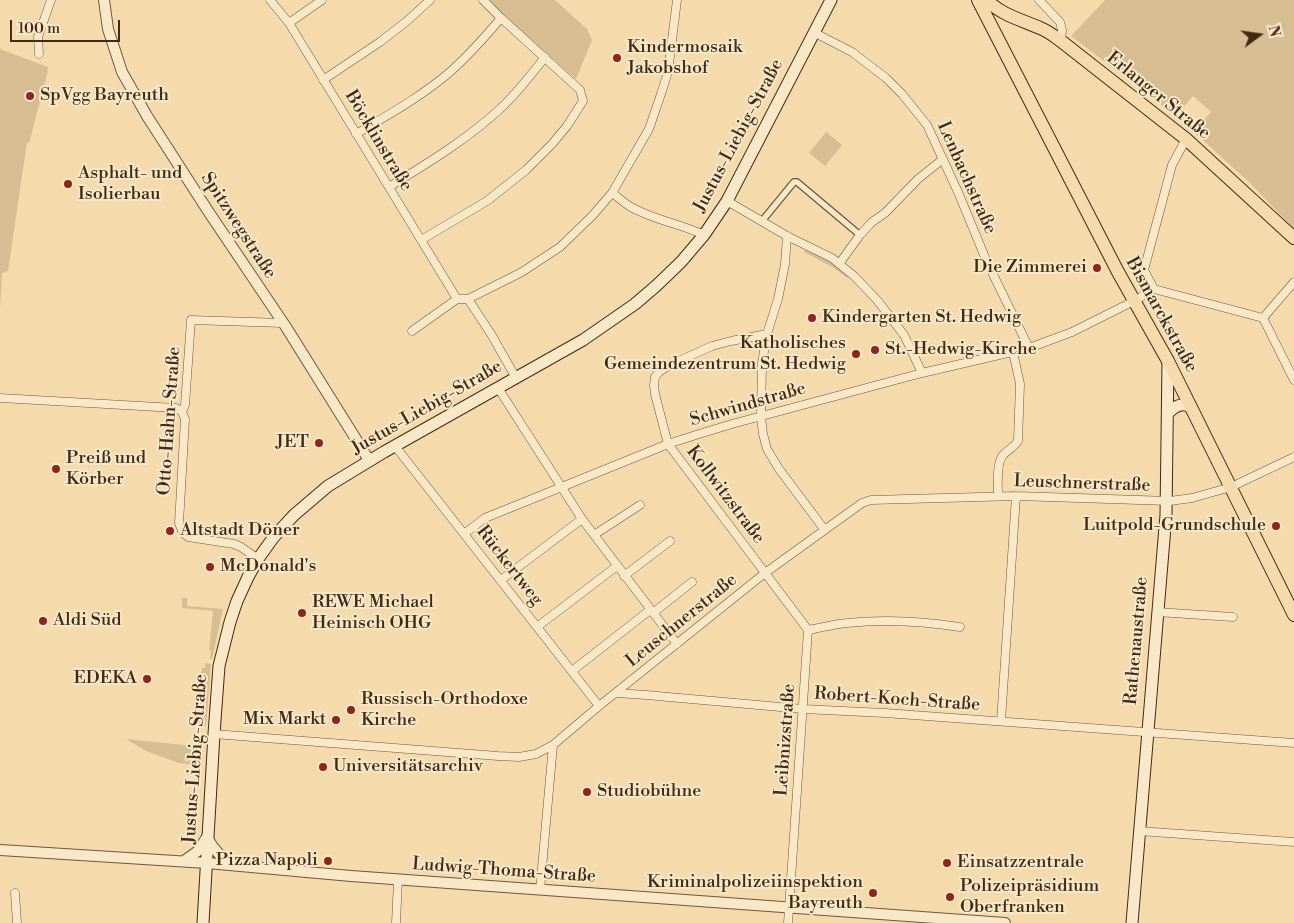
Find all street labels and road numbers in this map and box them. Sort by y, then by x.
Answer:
street label: Erlanger Straße [1102,47,1214,145]
street label: Justus-Liebig-Straße [689,56,789,216]
street label: Böcklinstraße [339,87,417,195]
street label: Lenbachstraße [931,118,1001,238]
street label: Spitzwegstraße [196,169,280,283]
street label: Bismarckstraße [1120,254,1202,376]
street label: Otto-Hahn-Straße [154,346,186,496]
street label: Justus-Liebig-Straße [348,356,506,460]
street label: Schwindstraße [688,378,808,432]
street label: Kollwitzstraße [681,442,769,548]
street label: Leuschnerstraße [1013,471,1151,497]
street label: Rückertweg [471,522,547,610]
street label: Leuschnerstraße [622,570,742,672]
street label: Rathenaustraße [1121,576,1153,706]
street label: Justus-Liebig-Straße [179,673,213,845]
street label: Leibnizstraße [771,683,801,797]
street label: Robert-Koch-Straße [813,683,981,717]
street label: Ludwig-Thoma-Straße [411,854,597,888]

